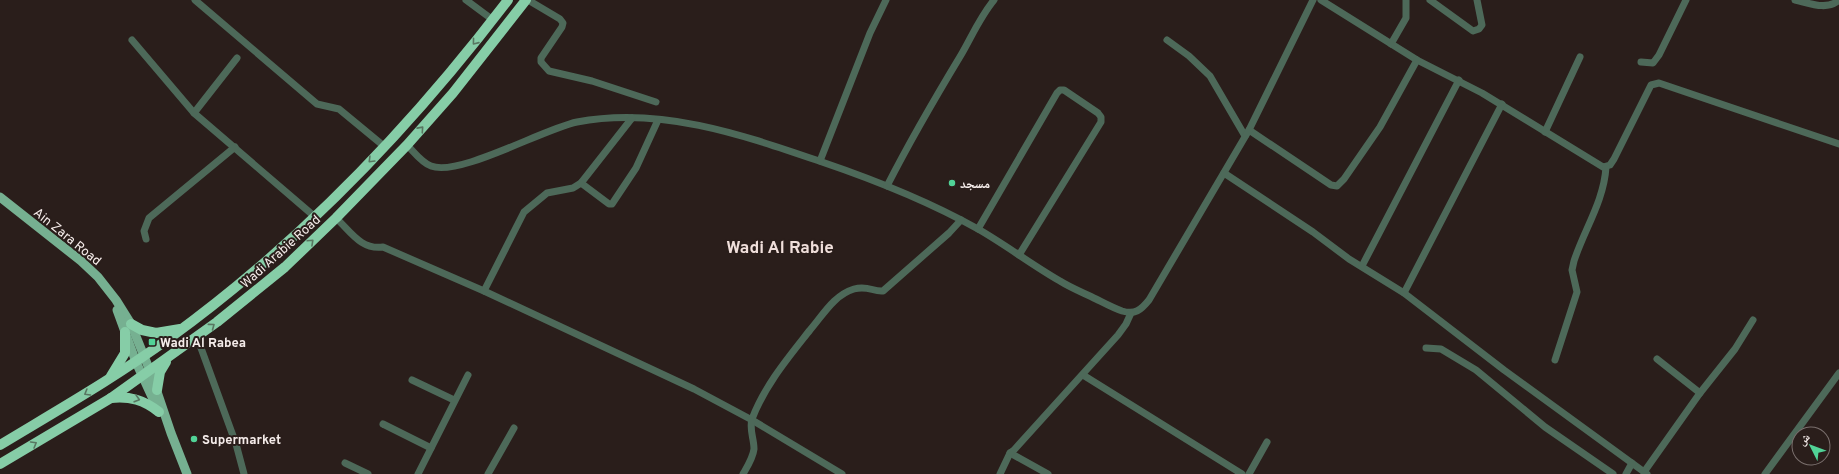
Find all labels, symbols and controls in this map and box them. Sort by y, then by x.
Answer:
one-way arrow [473,37,480,44]
one-way arrow [417,126,424,134]
one-way arrow [368,155,376,163]
place label: مسجد [960,177,990,193]
marker: مسجد [947,178,957,188]
street label: Ain Zara Road [30,205,104,270]
street label: Wadi Arabie Road [238,212,325,293]
district label: Wadi Al Rabie [726,238,834,260]
one-way arrow [306,239,314,247]
one-way arrow [207,323,214,330]
place label: Wadi Al Rabea [160,336,246,352]
marker: Wadi Al Rabea [147,337,157,347]
one-way arrow [84,388,91,395]
one-way arrow [133,394,140,403]
north arrow [1791,426,1831,466]
text: ش [1795,431,1814,449]
place label: Supermarket [202,433,281,449]
marker: Supermarket [189,434,199,444]
one-way arrow [30,442,37,449]

